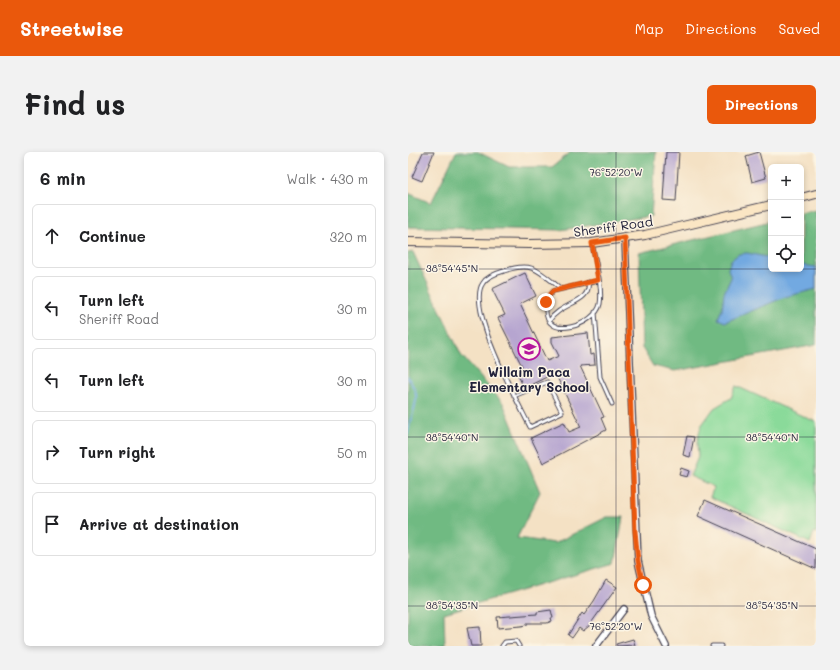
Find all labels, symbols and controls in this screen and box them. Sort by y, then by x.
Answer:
text: Streetwise [20,16,123,41]
text: Map [635,19,663,38]
text: Directions [685,19,756,38]
text: Saved [778,19,820,38]
button: Directions [707,85,816,124]
text: Find us [24,86,125,122]
map controls [768,164,804,272]
button: + [768,164,804,200]
text: 76°52'20"W [589,165,643,179]
text: 6 min [40,167,85,189]
text: Walk · 430 m [287,170,368,187]
button: − [768,200,804,236]
street label: Sheriff Road [572,212,654,240]
icon: ahead [41,225,63,247]
text: Continue [79,226,146,246]
text: 320 m [330,228,367,245]
button: locate [768,236,804,272]
text: 38°54'45"N [426,261,478,275]
text: Turn left [79,290,144,310]
route end [537,293,555,311]
icon: left [41,297,63,319]
text: 30 m [337,300,367,317]
text: Sheriff Road [79,310,159,327]
school or university icon: Willaim Paca Elementary School [516,336,542,362]
place label: Willaim Paca Elementary School [469,363,589,396]
icon: left [41,369,63,391]
text: Turn left [79,370,144,390]
text: 30 m [337,372,367,389]
text: 38°54'40"N [426,430,478,444]
text: 38°54'40"N [746,430,798,444]
icon: right [41,441,63,463]
text: Turn right [79,442,156,462]
text: 50 m [337,444,367,461]
icon: arrive [41,513,63,535]
text: Arrive at destination [79,514,239,534]
route start [634,576,652,594]
text: 38°54'35"N [426,598,478,612]
text: 38°54'35"N [746,598,798,612]
text: 76°52'20"W [589,619,643,633]

